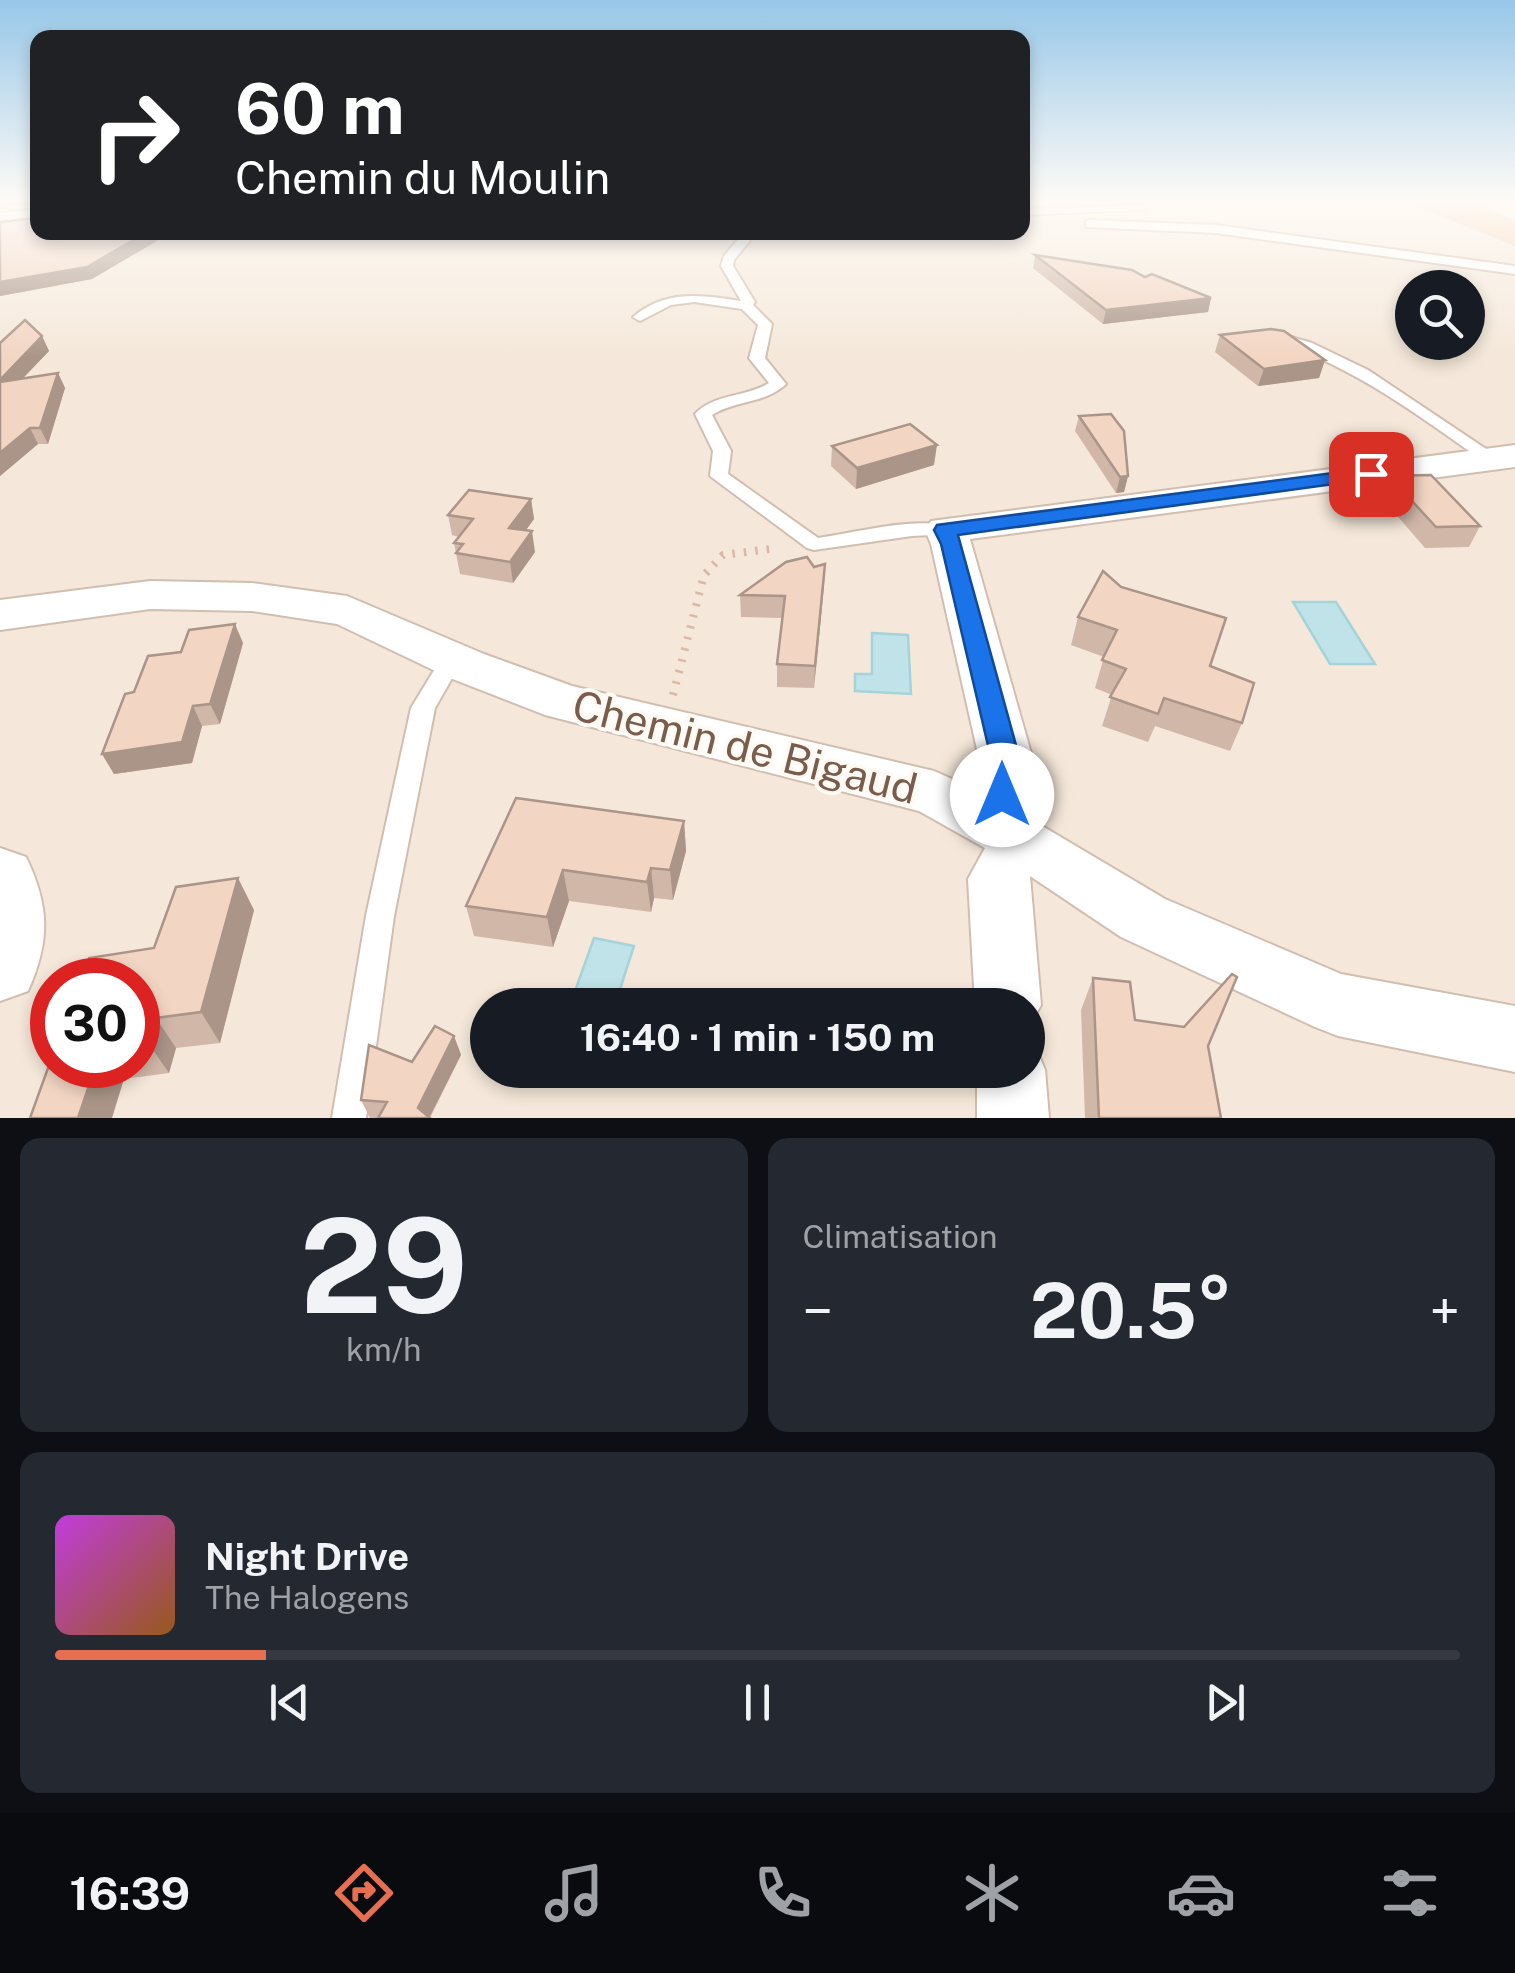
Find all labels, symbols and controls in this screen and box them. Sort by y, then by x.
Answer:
text: 60 m [235,67,405,150]
icon: right [70,70,200,200]
text: Chemin du Moulin [235,151,610,204]
map controls [1395,270,1485,360]
button: search [1395,270,1485,360]
pin [1329,432,1414,517]
icon: arrive [1344,447,1399,502]
street label: Chemin de Bigaud [568,680,922,813]
position arrow [950,743,1054,847]
speed limit sign: 30 [30,958,160,1088]
text: 16:40 · 1 min · 150 m [580,1015,935,1060]
text: 29 [300,1190,468,1342]
text: Climatisation [803,1218,997,1255]
text: 20.5° [1030,1267,1232,1355]
text: − [803,1279,833,1343]
text: + [1429,1279,1460,1343]
text: km/h [346,1331,421,1368]
text: Night Drive [205,1534,409,1579]
text: The Halogens [205,1579,409,1616]
icon: previous [262,1675,317,1730]
icon: pause [730,1675,785,1730]
icon: next [1198,1675,1253,1730]
icon: directions [329,1858,399,1928]
icon: music [539,1858,609,1928]
icon: phone [748,1858,818,1928]
icon: climate [957,1858,1027,1928]
icon: car [1166,1858,1236,1928]
icon: filters [1375,1858,1445,1928]
text: 16:39 [70,1867,190,1920]

